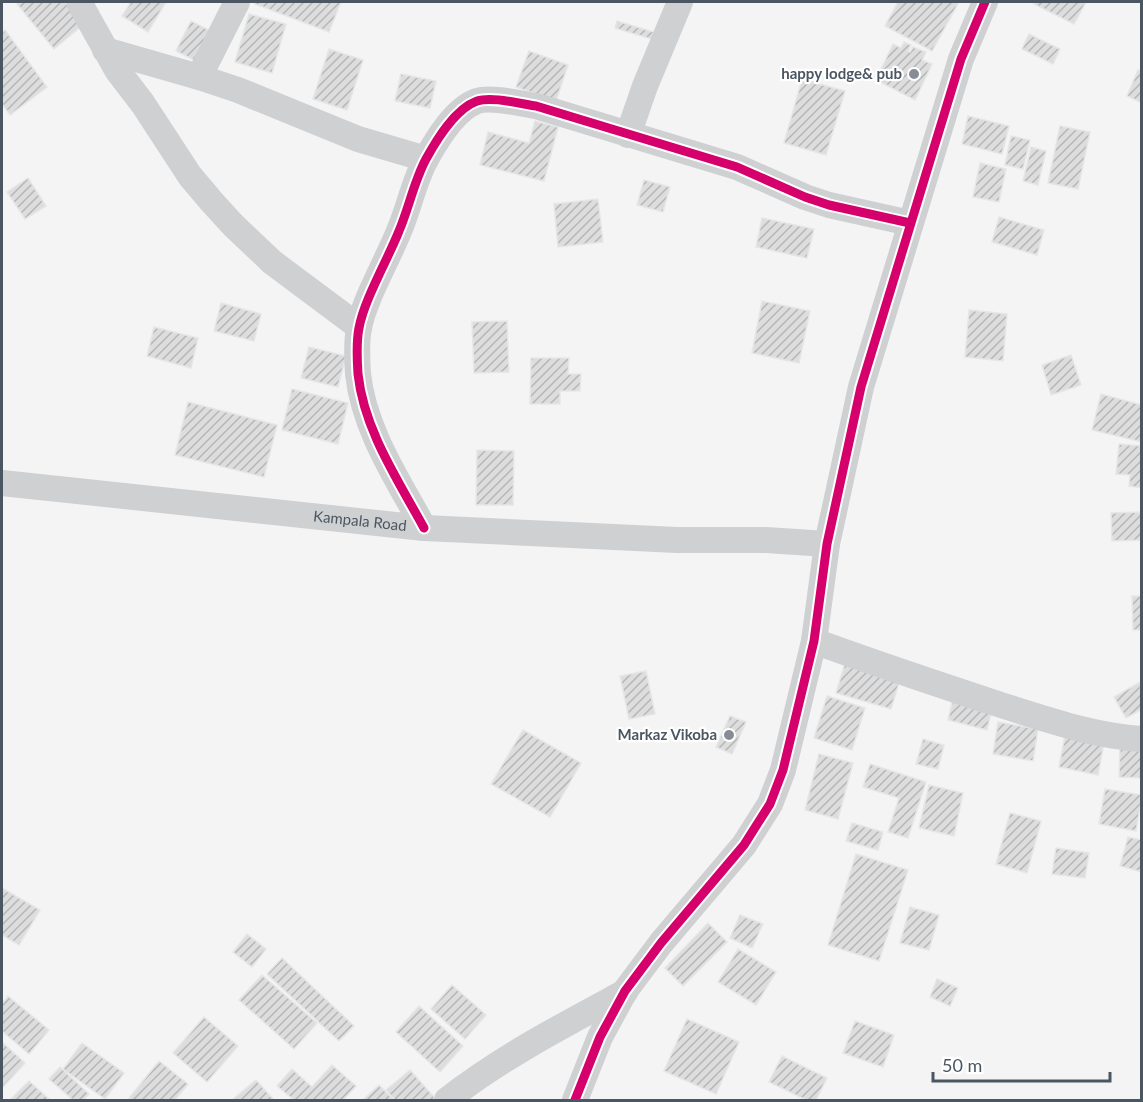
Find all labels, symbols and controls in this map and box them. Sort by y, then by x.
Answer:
place label: happy lodge& pub [781,64,902,82]
marker: happy lodge& pub [907,67,921,81]
street label: Kampala Road [312,506,408,534]
place label: Markaz Vikoba [618,725,717,743]
marker: Markaz Vikoba [722,728,736,742]
scale bar [933,1045,1110,1083]
text: 50 m [942,1054,982,1076]

